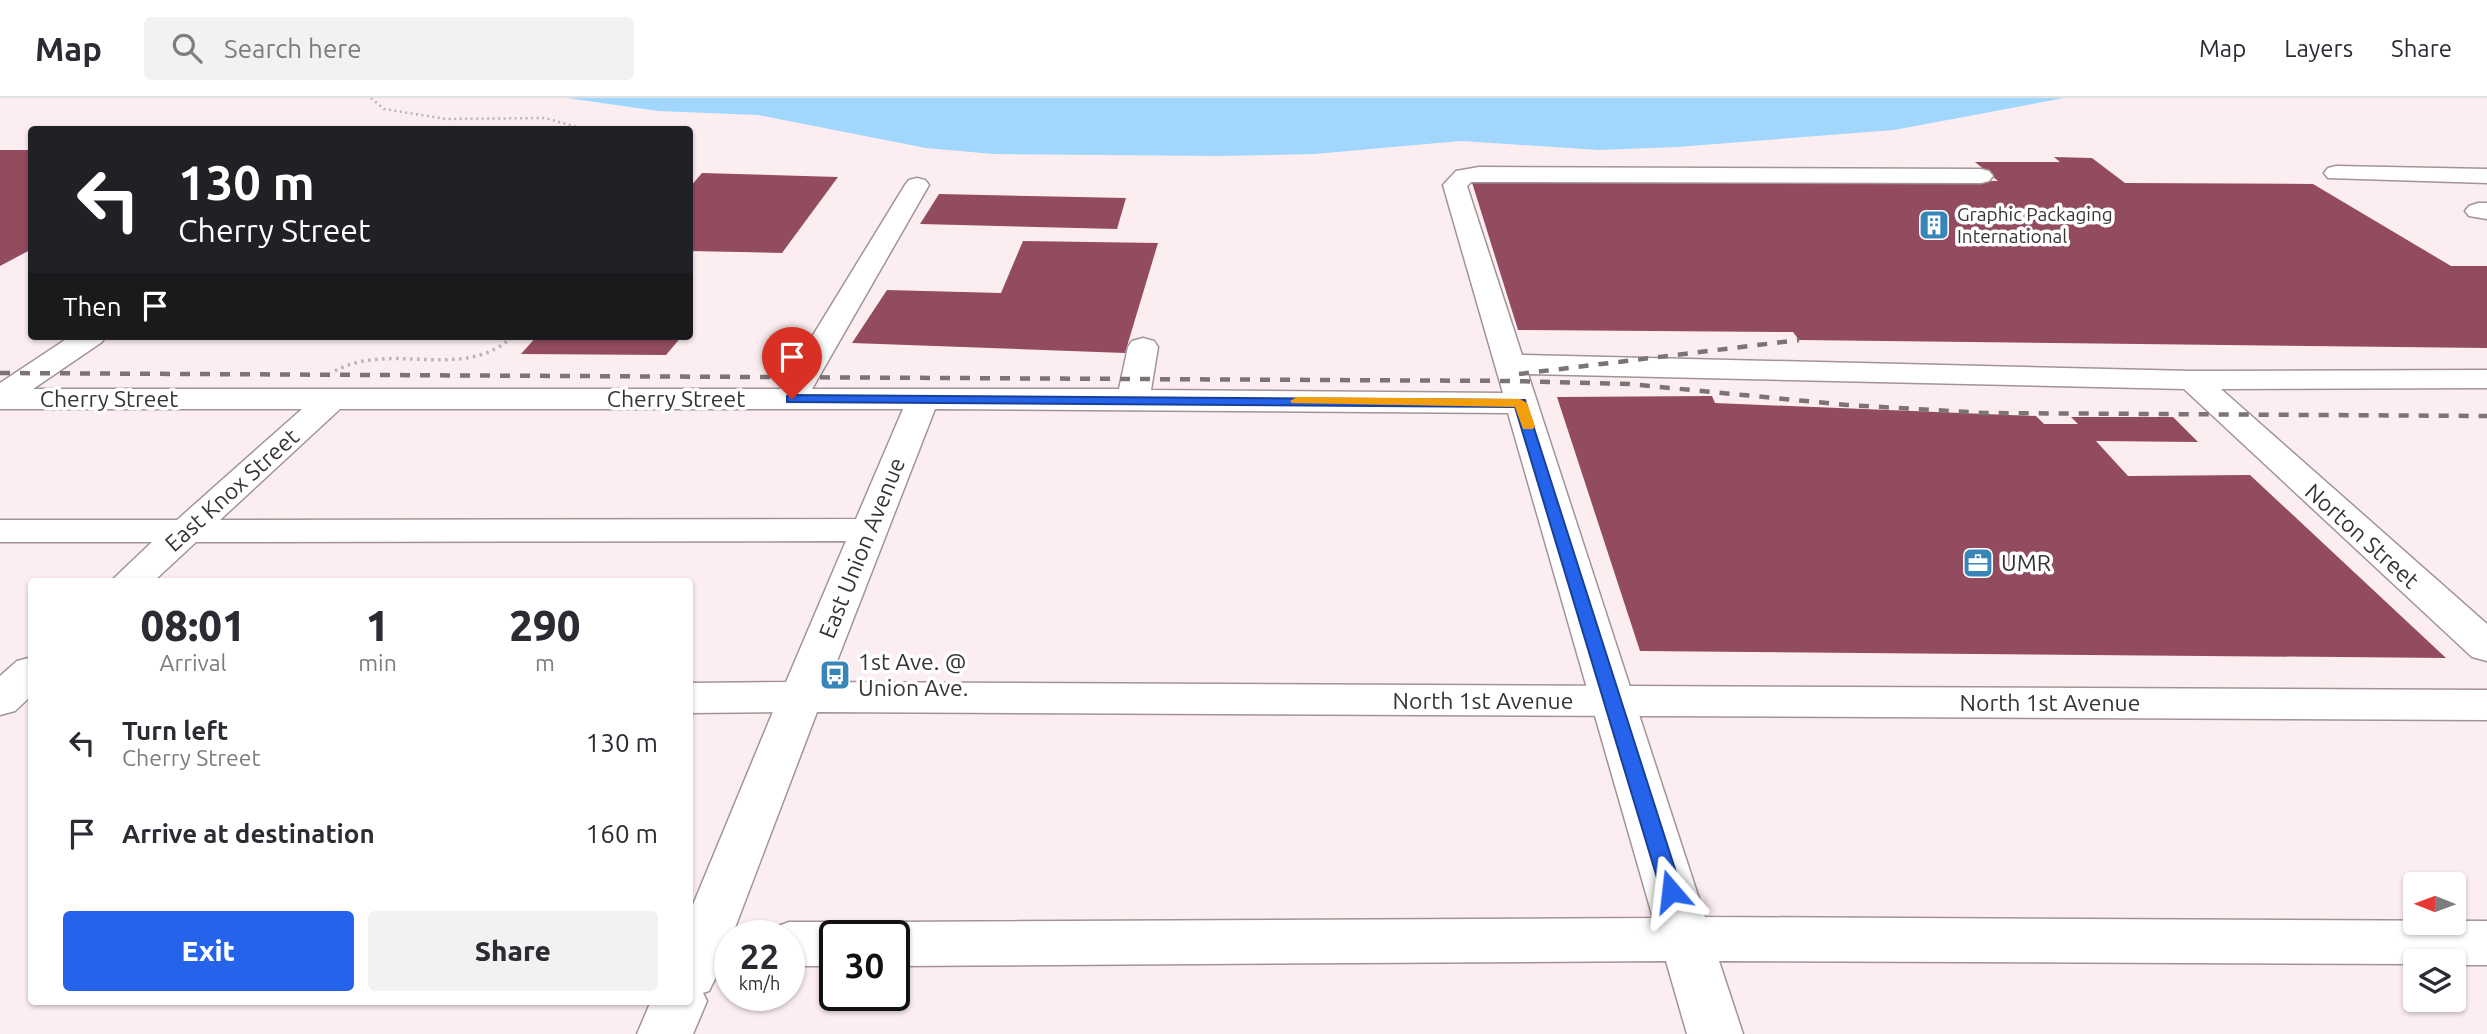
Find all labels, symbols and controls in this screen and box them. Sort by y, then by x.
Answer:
search box [144,17,634,80]
icon: search [168,29,206,67]
text: Map [35,30,102,67]
text: Search here [224,34,362,63]
text: Map [2199,35,2246,62]
text: Layers [2284,35,2353,62]
text: Share [2391,35,2452,62]
icon: left [63,154,154,245]
text: 130 m [178,154,315,209]
place label: Graphic Packaging International [1957,203,2113,247]
building icon: Graphic Packaging International [1917,208,1951,242]
text: Cherry Street [178,212,371,248]
icon: arrive [136,287,174,325]
text: Then [63,292,122,321]
pin [762,327,822,399]
icon: arrive [773,338,811,376]
street label: Cherry Street [40,386,178,411]
street label: Cherry Street [607,386,745,411]
street label: East Knox Street [160,423,303,556]
street label: East Union Avenue [814,454,909,642]
street label: Norton Street [2301,478,2424,593]
office icon: UMR [1961,546,1995,580]
place label: UMR [2001,550,2051,575]
text: 08:01 [141,602,246,649]
text: 1 [366,602,389,649]
text: 290 [509,602,580,649]
place label: 1st Ave. @ Union Ave. [858,649,968,700]
text: Arrival [160,650,227,675]
text: min [358,650,397,675]
text: m [535,650,555,675]
bus stop icon: 1st Ave. @ Union Ave. [818,658,852,692]
street label: North 1st Avenue [1393,688,1573,713]
street label: North 1st Avenue [1960,690,2140,715]
text: Turn left [122,716,228,745]
icon: left [63,724,101,762]
text: 130 m [586,728,658,757]
text: Cherry Street [122,745,260,770]
icon: arrive [63,815,101,853]
text: Arrive at destination [122,819,375,848]
text: 160 m [586,819,658,848]
position arrow [1634,854,1708,928]
north arrow [2403,872,2466,934]
map controls [2403,872,2466,1012]
button: Exit [63,911,354,991]
button: Share [368,911,658,991]
speed limit sign: 30 [819,920,910,1011]
text: 22 [740,936,779,976]
button: layers [2403,949,2466,1012]
text: km/h [739,973,780,993]

